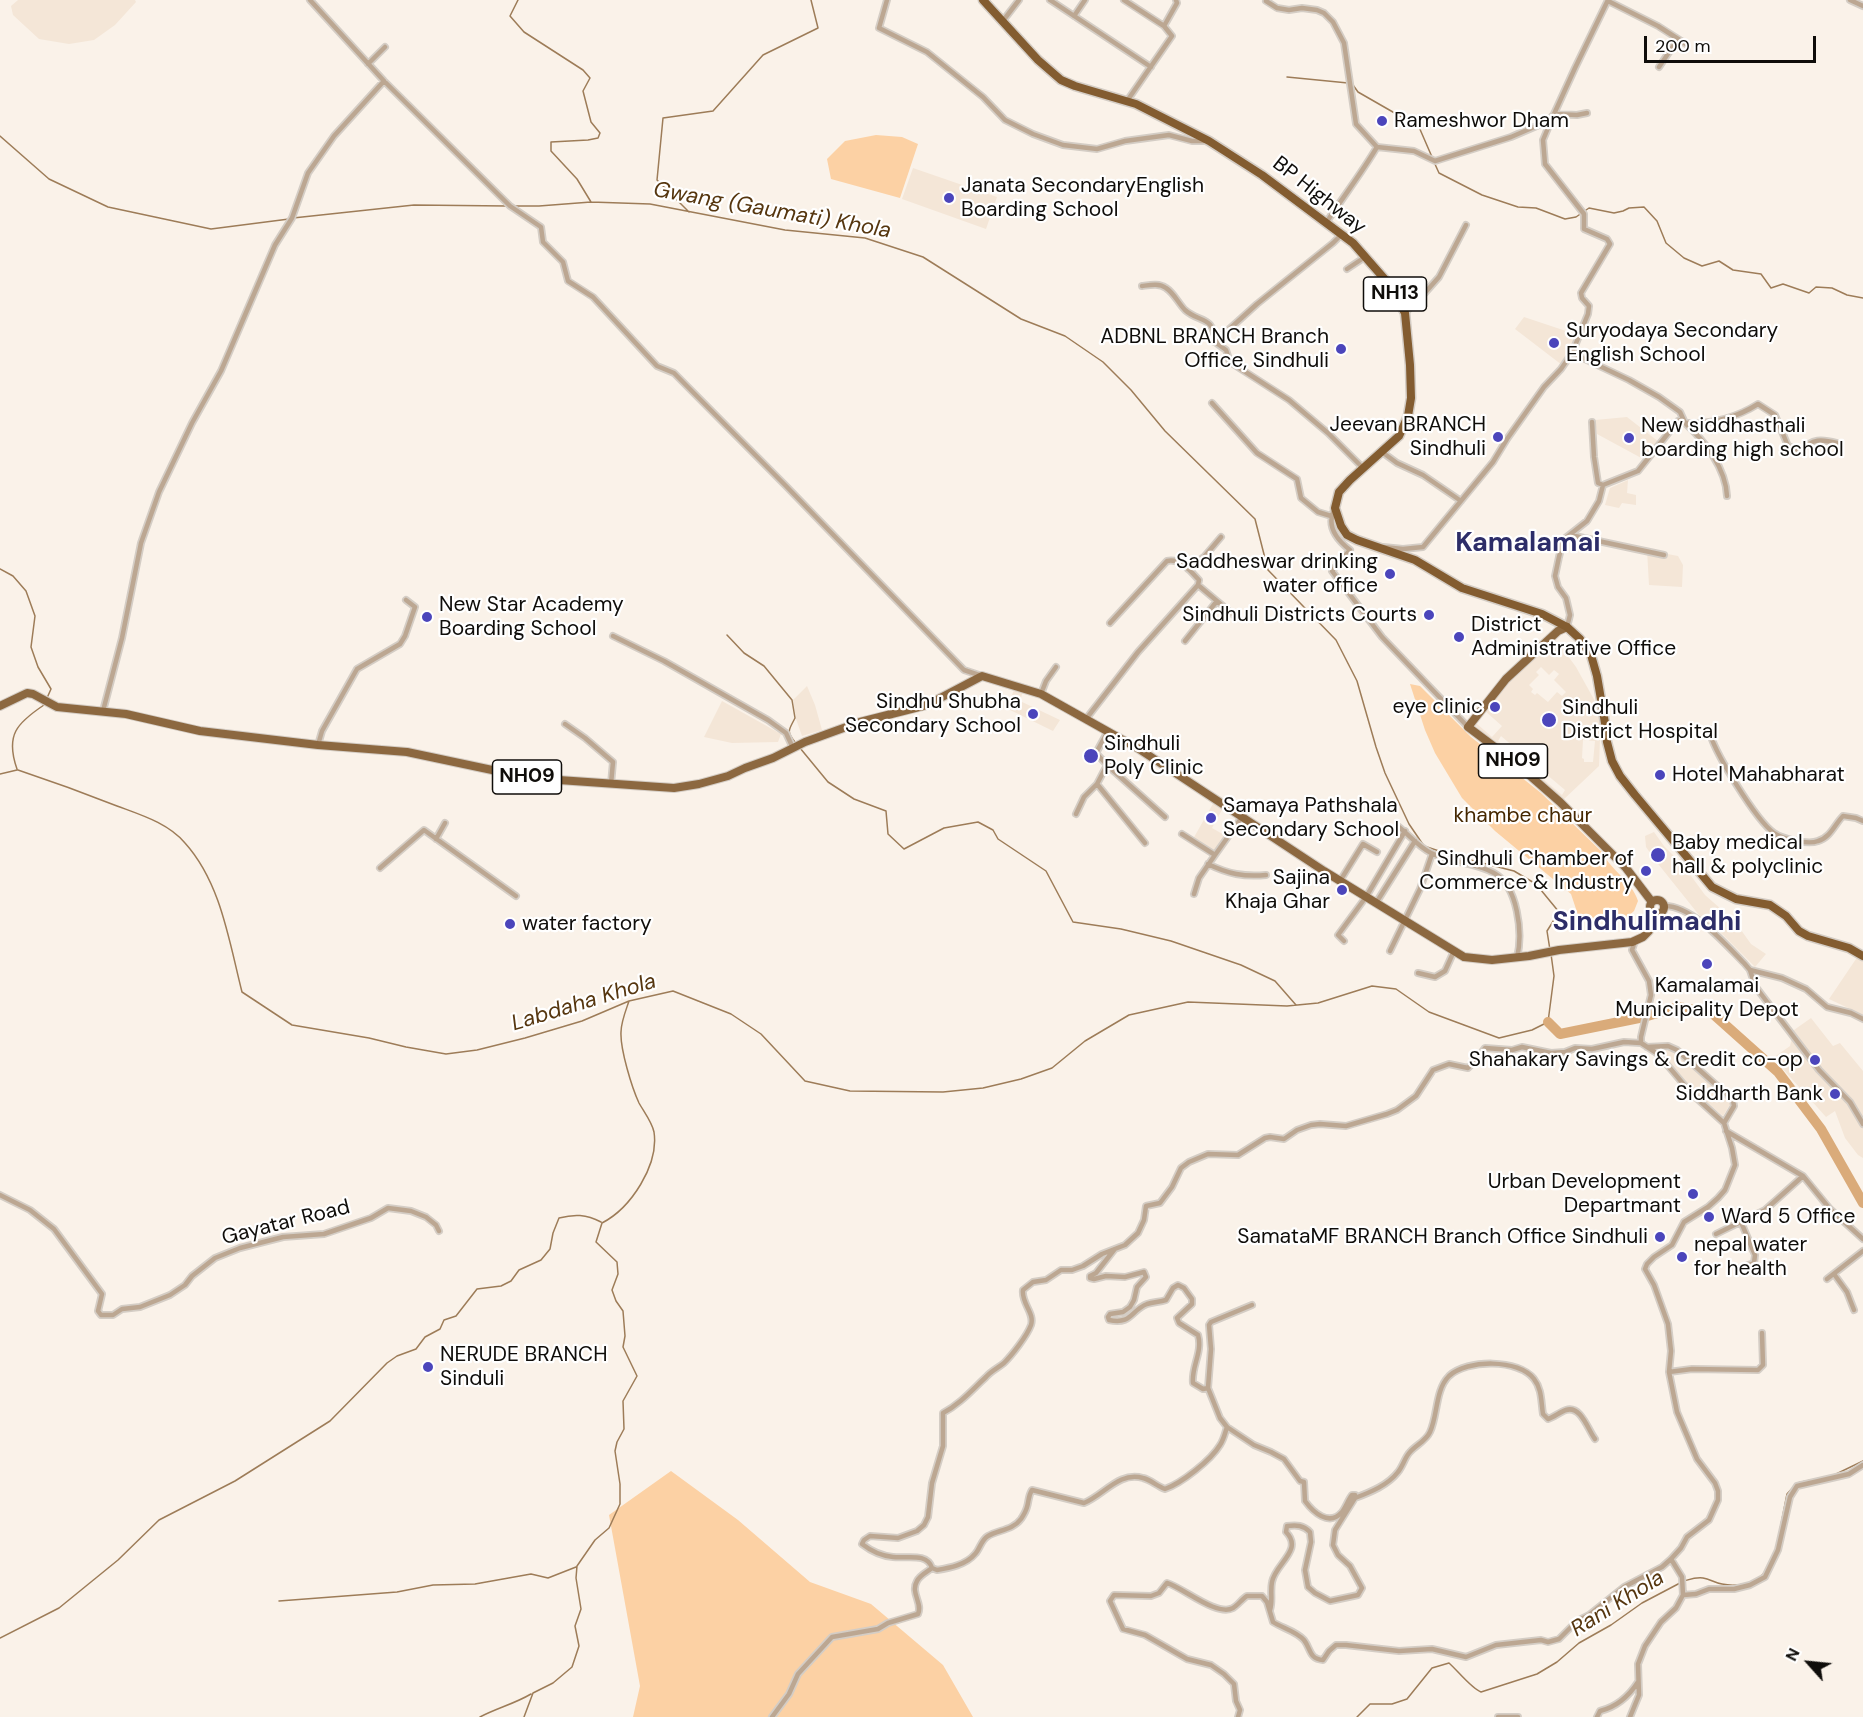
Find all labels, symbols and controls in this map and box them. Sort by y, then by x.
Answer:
scale bar [1647,24,1820,62]
text: 200 m [1655,34,1711,58]
place label: Rameshwor Dham [1394,108,1569,134]
marker: Rameshwor Dham [1375,114,1389,128]
street label: BP Highway [1267,152,1371,240]
place label: Janata SecondaryEnglish Boarding School [961,173,1204,223]
water label: Gwang (Gaumati) Khola [651,177,893,245]
marker: Janata SecondaryEnglish Boarding School [942,191,956,205]
road number: NH13 [1364,277,1426,311]
place label: Suryodaya Secondary English School [1566,318,1778,368]
place label: ADBNL BRANCH Branch Office, Sindhuli [1100,324,1329,374]
marker: Suryodaya Secondary English School [1547,336,1561,350]
marker: ADBNL BRANCH Branch Office, Sindhuli [1334,342,1348,356]
place label: Jeevan BRANCH Sindhuli [1329,412,1486,462]
place label: New siddhasthali boarding high school [1641,413,1844,463]
marker: Jeevan BRANCH Sindhuli [1491,430,1505,444]
marker: New siddhasthali boarding high school [1622,431,1636,445]
district label: Kamalamai [1455,528,1601,560]
place label: Saddheswar drinking water office [1176,549,1378,599]
marker: Saddheswar drinking water office [1383,567,1397,581]
place label: New Star Academy Boarding School [439,592,624,642]
place label: Sindhuli Districts Courts [1182,602,1417,628]
marker: Sindhuli Districts Courts [1422,608,1436,622]
marker: New Star Academy Boarding School [420,610,434,624]
place label: District Administrative Office [1471,612,1676,662]
marker: District Administrative Office [1452,630,1466,644]
place label: Sindhu Shubha Secondary School [845,689,1021,739]
place label: eye clinic [1392,694,1483,720]
place label: Sindhuli District Hospital [1562,695,1718,745]
marker: eye clinic [1488,700,1502,714]
marker: Sindhu Shubha Secondary School [1026,707,1040,721]
marker: Sindhuli District Hospital [1540,711,1558,729]
place label: Sindhuli Poly Clinic [1104,731,1204,781]
road number: NH09 [1478,744,1547,778]
marker: Sindhuli Poly Clinic [1082,747,1100,765]
road number: NH09 [492,760,562,794]
place label: Hotel Mahabharat [1672,762,1845,788]
marker: Hotel Mahabharat [1653,768,1667,782]
place label: Samaya Pathshala Secondary School [1223,793,1399,843]
park label: khambe chaur [1454,803,1592,829]
marker: Samaya Pathshala Secondary School [1204,811,1218,825]
place label: Baby medical hall & polyclinic [1672,830,1823,880]
place label: Sindhuli Chamber of Commerce & Industry [1419,846,1634,896]
marker: Baby medical hall & polyclinic [1649,846,1667,864]
marker: Sindhuli Chamber of Commerce & Industry [1639,864,1653,878]
place label: Sajina Khaja Ghar [1225,865,1330,915]
marker: Sajina Khaja Ghar [1335,883,1349,897]
district label: Sindhulimadhi [1553,907,1741,939]
place label: water factory [522,911,652,937]
marker: water factory [503,917,517,931]
marker: Kamalamai Municipality Depot [1700,957,1714,971]
water label: Labdaha Khola [508,968,660,1038]
place label: Kamalamai Municipality Depot [1615,973,1799,1023]
place label: Shahakary Savings & Credit co-op [1469,1047,1803,1073]
marker: Shahakary Savings & Credit co-op [1808,1053,1822,1067]
place label: Siddharth Bank [1676,1081,1823,1107]
marker: Siddharth Bank [1828,1087,1842,1101]
place label: Urban Development Departmant [1488,1169,1681,1219]
marker: Urban Development Departmant [1686,1187,1700,1201]
street label: Gayatar Road [219,1195,353,1251]
place label: Ward 5 Office [1721,1204,1855,1230]
marker: Ward 5 Office [1702,1210,1716,1224]
place label: SamataMF BRANCH Branch Office Sindhuli [1237,1224,1648,1250]
marker: SamataMF BRANCH Branch Office Sindhuli [1653,1230,1667,1244]
place label: nepal water for health [1694,1232,1807,1282]
marker: nepal water for health [1675,1250,1689,1264]
place label: NERUDE BRANCH Sinduli [440,1342,607,1392]
marker: NERUDE BRANCH Sinduli [421,1360,435,1374]
water label: Rani Khola [1566,1565,1670,1643]
north arrow [1779,1633,1839,1693]
text: N [1781,1645,1805,1665]

